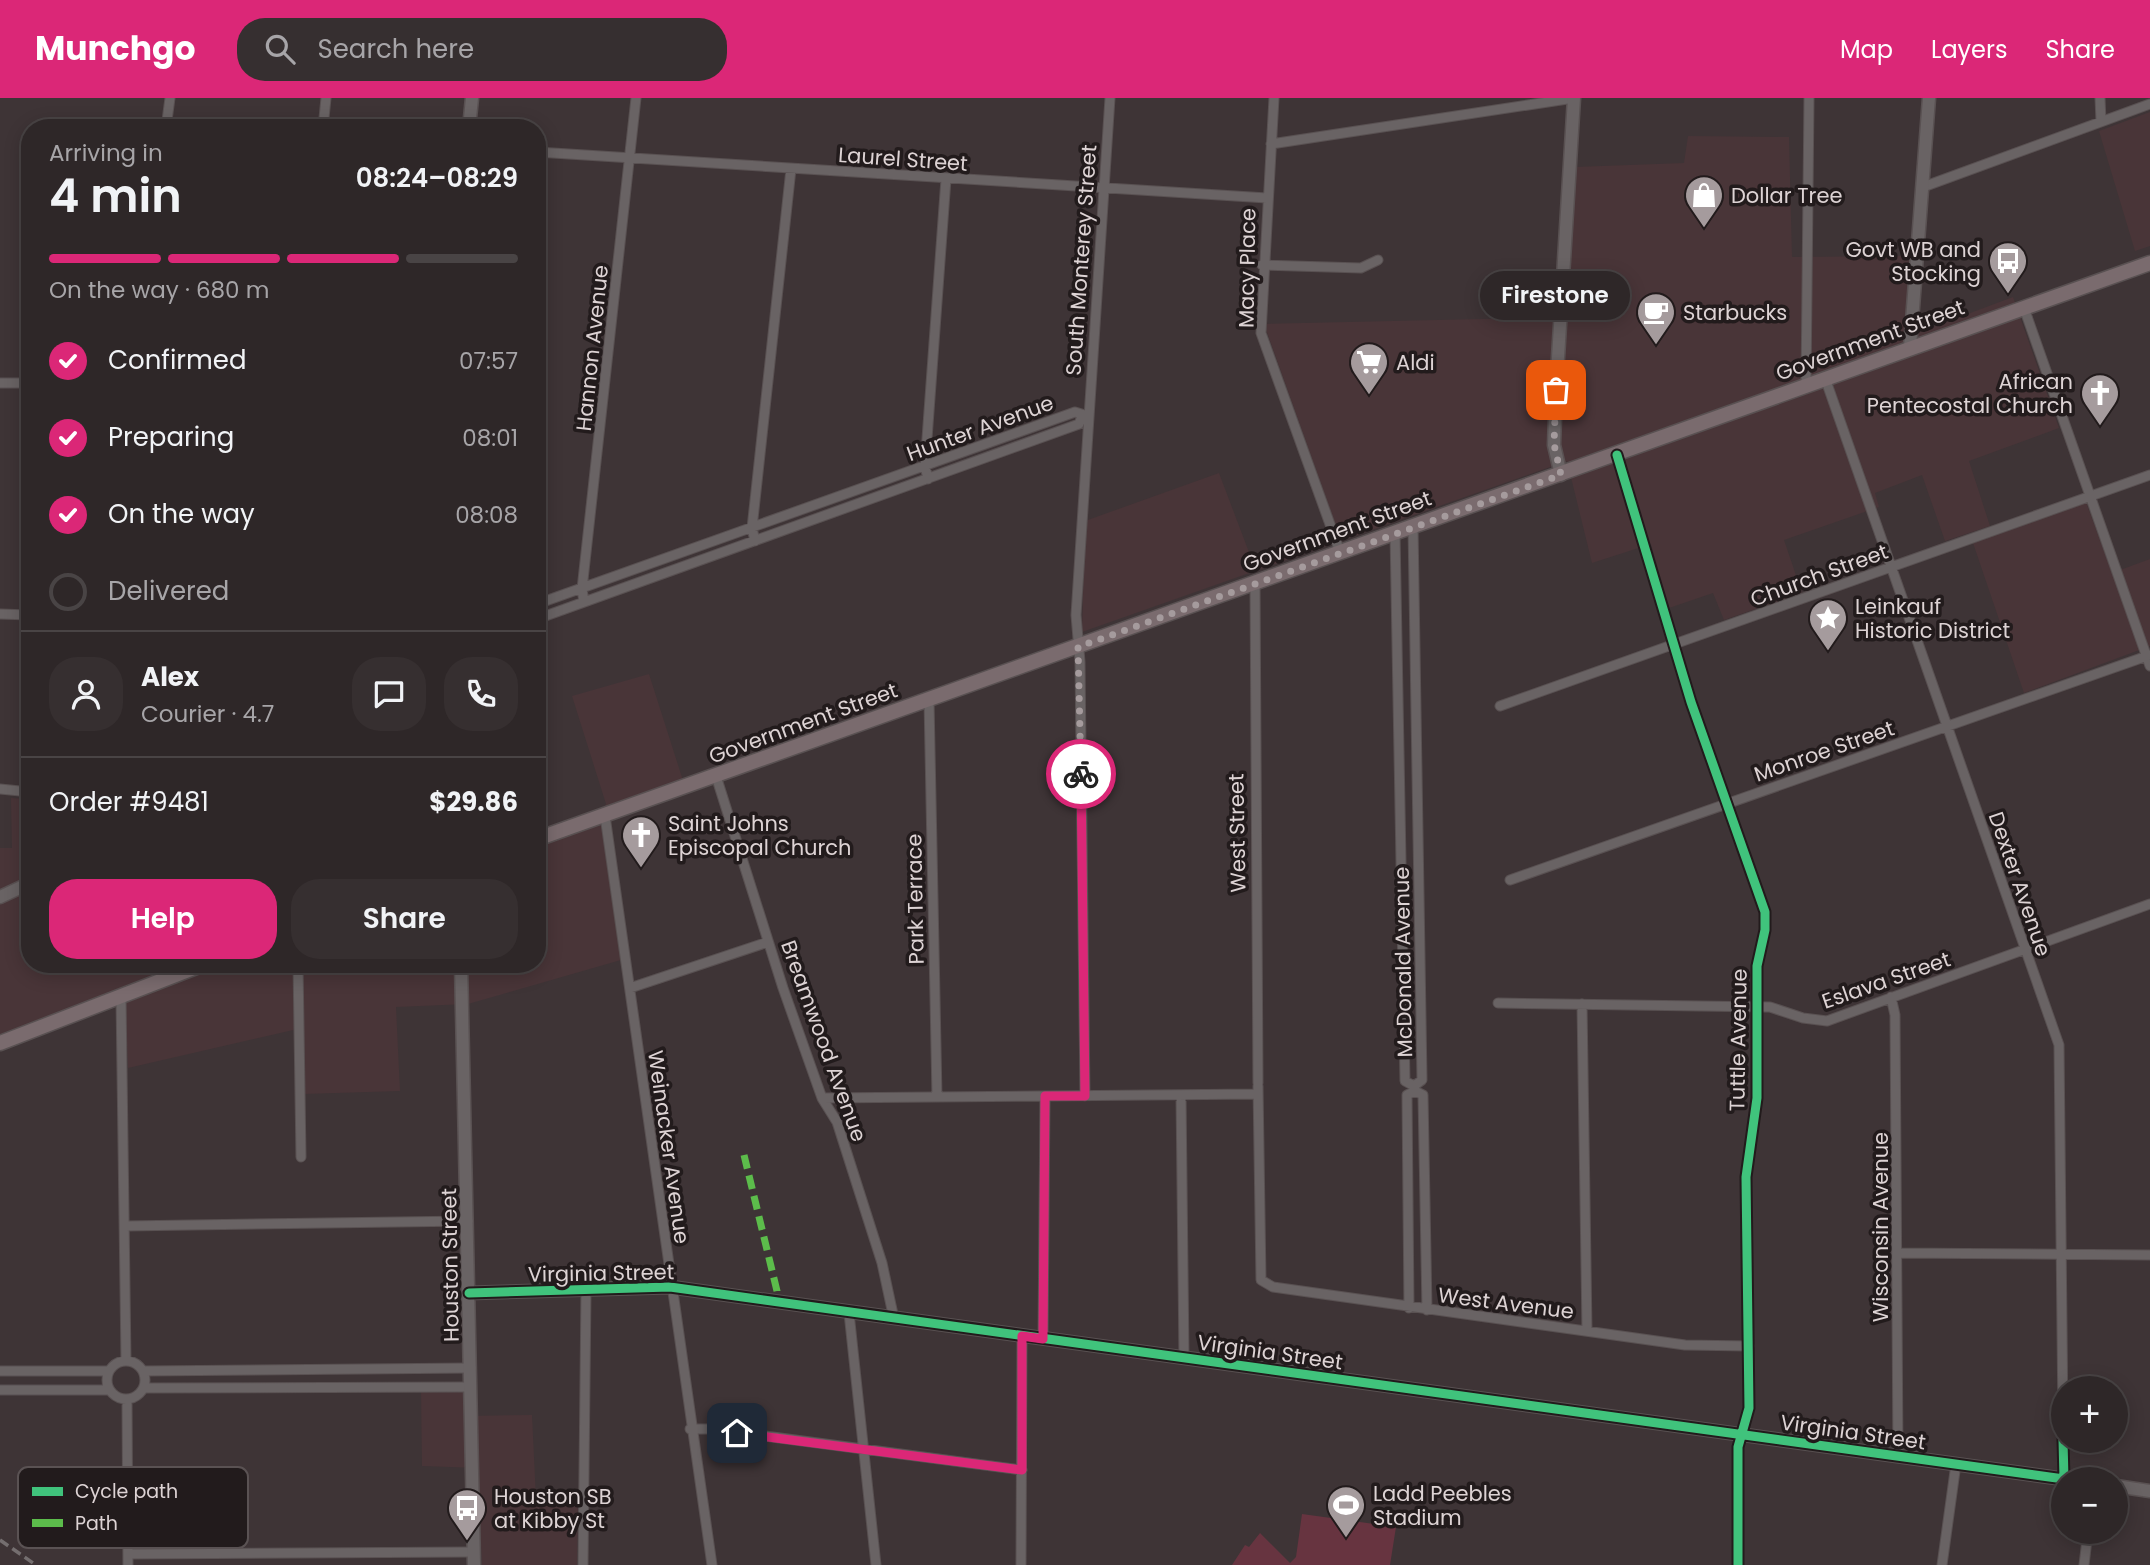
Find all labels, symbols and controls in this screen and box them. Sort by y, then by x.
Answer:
search box [237,18,727,81]
text: Munchgo [35,25,195,72]
icon: search [261,30,299,68]
text: Search here [317,31,474,67]
text: Map [1840,33,1893,66]
text: Layers [1931,33,2007,66]
text: Share [2045,33,2115,66]
text: Arriving in [49,137,163,169]
street label: Laurel Street [837,140,969,178]
street label: South Monterey Street [1058,144,1104,376]
text: 08:24–08:29 [356,160,518,196]
text: 4 min [49,164,182,228]
shop icon: Dollar Tree [1683,174,1725,229]
place label: Dollar Tree [1731,181,1843,210]
street label: Macy Place [1231,208,1263,328]
place label: Govt WB and Stocking [1845,235,1981,288]
bus stop icon: Govt WB and Stocking [1987,240,2029,295]
street label: Hannon Avenue [569,263,615,433]
callout: Firestone [1481,271,1631,320]
text: On the way · 680 m [49,274,269,306]
text: Firestone [1501,279,1609,311]
cafe icon: Starbucks [1635,291,1677,346]
street label: Government Street [1772,292,1968,388]
place label: Starbucks [1683,298,1787,327]
supermarket icon: Aldi [1348,341,1390,396]
icon: check [49,342,87,380]
text: Confirmed [108,342,246,378]
text: 07:57 [459,345,518,377]
place label: Aldi [1396,348,1435,377]
pin [1526,360,1586,420]
place label: African Pentecostal Church [1867,367,2073,420]
icon: bag [1537,371,1575,409]
church icon: African Pentecostal Church [2079,372,2121,427]
street label: Hunter Avenue [903,388,1057,468]
icon: check [49,419,87,457]
text: Preparing [108,419,234,455]
text: 08:01 [462,422,518,454]
street label: Government Street [1239,483,1435,579]
icon: check [49,496,87,534]
text: On the way [108,496,255,532]
text: 08:08 [455,499,518,531]
street label: Church Street [1746,537,1892,613]
text: Delivered [108,573,229,609]
place label: Leinkauf Historic District [1855,592,2010,645]
place icon: Leinkauf Historic District [1807,597,1849,652]
button: person [49,657,123,731]
button: chat [352,657,426,731]
button: phone [444,657,518,731]
text: Alex [141,659,199,695]
street label: Government Street [705,675,901,771]
text: Courier · 4.7 [141,698,274,730]
street label: Monroe Street [1750,713,1898,789]
courier [1046,739,1116,809]
icon: bike [1062,755,1100,793]
street label: West Street [1221,773,1253,893]
text: Order #9481 [49,784,209,820]
text: $29.86 [429,784,518,820]
street label: Dexter Avenue [1982,808,2058,960]
place label: Saint Johns Episcopal Church [668,809,852,862]
church icon: Saint Johns Episcopal Church [620,814,662,869]
street label: Park Terrace [899,833,931,965]
street label: McDonald Avenue [1387,866,1419,1058]
button: Help [49,879,277,959]
button: Share [291,879,518,959]
street label: Breamwood Avenue [774,936,874,1146]
street label: Eslava Street [1818,944,1954,1016]
street label: Tuttle Avenue [1722,968,1754,1112]
street label: Weinacker Avenue [641,1048,697,1246]
street label: Wisconsin Avenue [1866,1132,1895,1322]
street label: Houston Street [434,1188,466,1342]
street label: Virginia Street [528,1257,674,1289]
street label: West Avenue [1436,1280,1576,1326]
street label: Virginia Street [1195,1327,1345,1377]
map controls [2051,1376,2128,1544]
button: + [2051,1376,2128,1453]
pin [707,1403,767,1463]
street label: Virginia Street [1778,1407,1928,1457]
icon: home [718,1414,756,1452]
legend [18,1467,248,1548]
button: − [2051,1467,2128,1544]
text: Cycle path [75,1478,178,1505]
place label: Ladd Peebles Stadium [1373,1479,1512,1532]
place label: Houston SB at Kibby St [494,1482,612,1535]
sports icon: Ladd Peebles Stadium [1325,1484,1367,1539]
bus stop icon: Houston SB at Kibby St [446,1487,488,1542]
text: Path [75,1510,118,1537]

